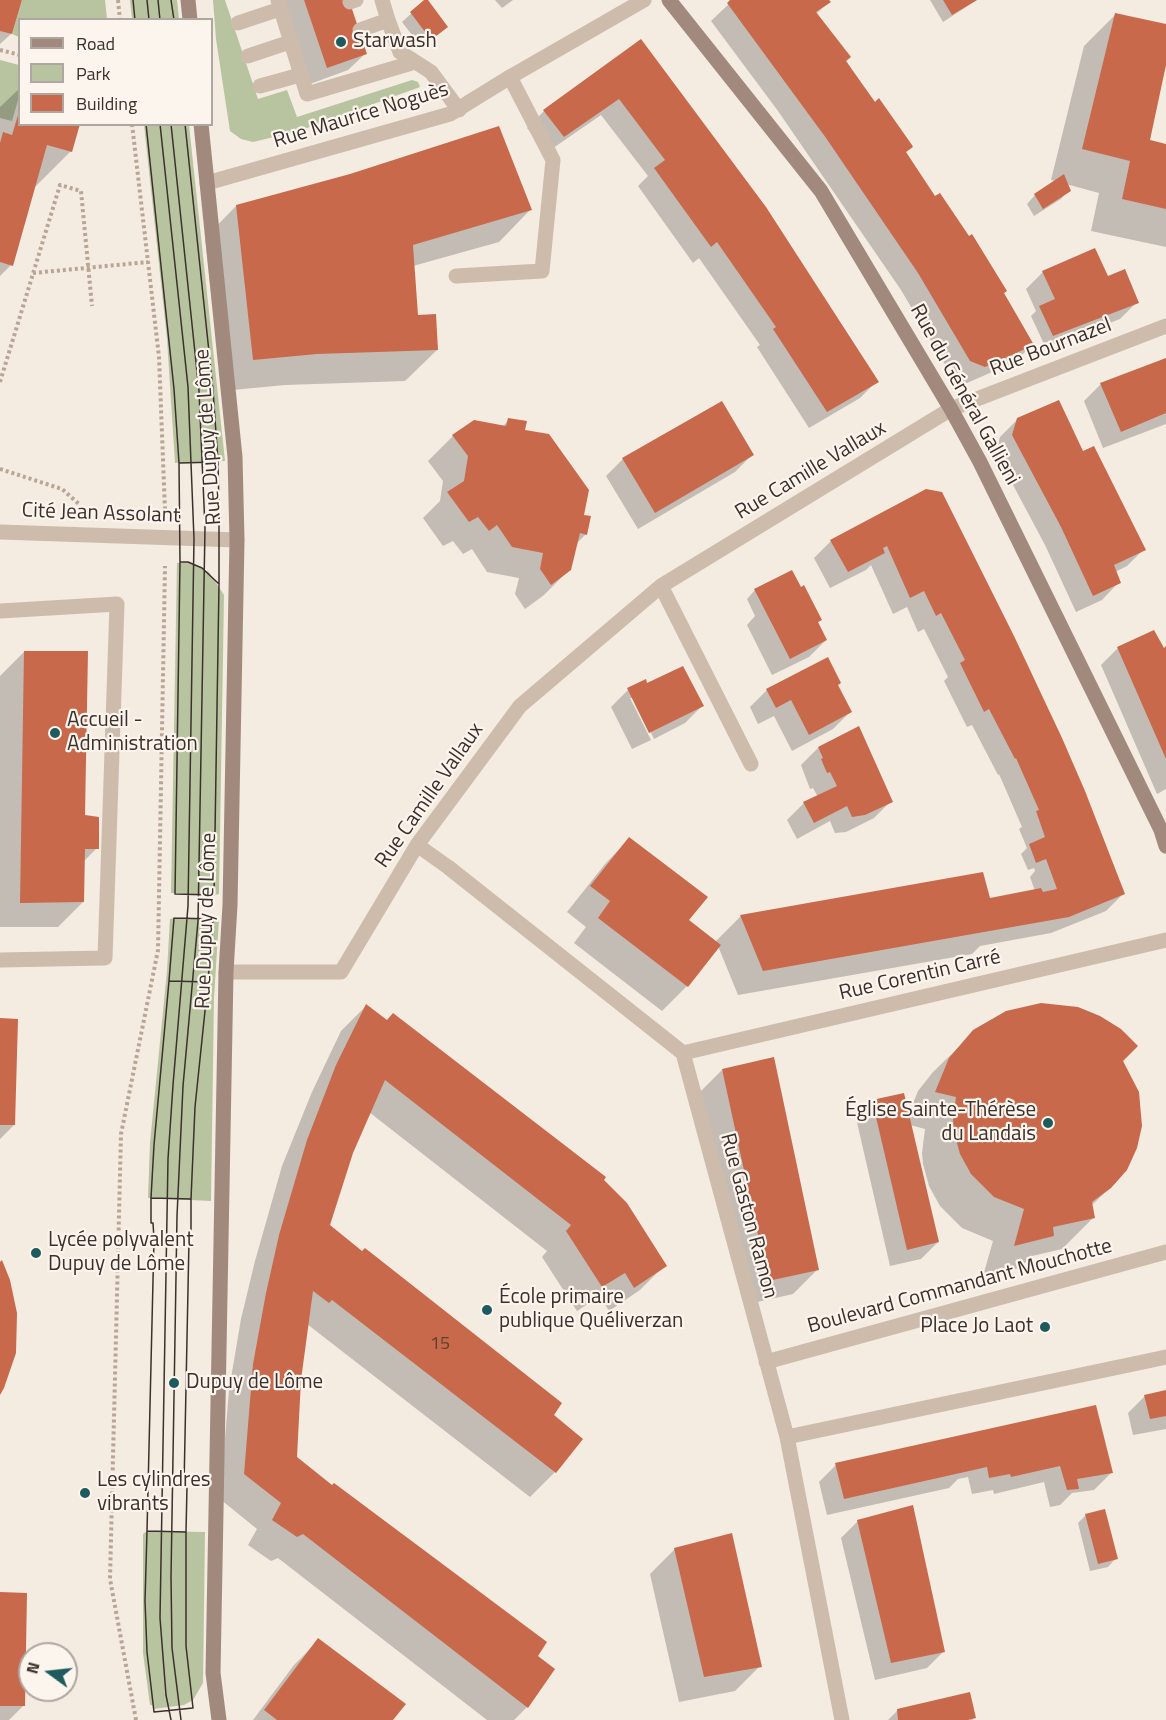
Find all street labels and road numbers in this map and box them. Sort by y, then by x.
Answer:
street label: Rue Maurice Noguès [270,77,452,155]
street label: Rue du Général Gallieni [904,300,1024,490]
street label: Rue Bournazel [987,313,1115,383]
street label: Rue Dupuy de Lôme [190,348,228,526]
street label: Rue Camille Vallaux [731,416,891,526]
street label: Cité Jean Assolant [21,499,181,529]
street label: Rue Camille Vallaux [371,719,489,873]
street label: Rue Dupuy de Lôme [191,832,223,1010]
street label: Rue Corentin Carré [837,945,1003,1007]
street label: Rue Gaston Ramon [714,1131,782,1301]
street label: Boulevard Commandant Mouchotte [805,1234,1115,1340]

